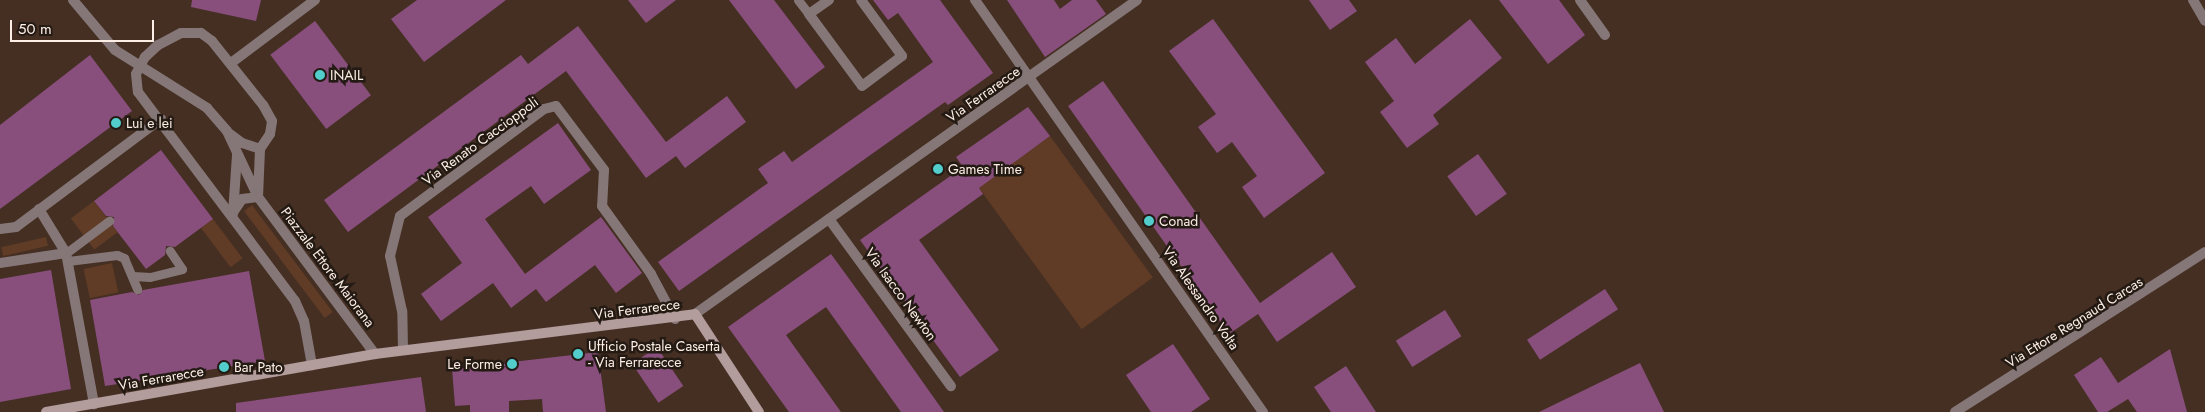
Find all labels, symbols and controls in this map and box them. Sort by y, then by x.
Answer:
scale bar [12,10,156,42]
text: 50 m [18,18,52,40]
street label: Via Ferrarecce [943,62,1023,126]
place label: INAIL [330,67,363,83]
marker: INAIL [314,69,326,81]
street label: Via Renato Caccioppoli [419,93,541,189]
place label: Lui e lei [126,115,173,131]
marker: Lui e lei [110,117,122,129]
place label: Games Time [948,161,1022,177]
marker: Games Time [932,163,944,175]
street label: Piazzale Ettore Maiorana [277,204,379,330]
place label: Conad [1159,213,1198,229]
marker: Conad [1143,215,1155,227]
street label: Via Alessandro Volta [1159,243,1243,353]
street label: Via Isacco Newton [862,244,940,344]
street label: Via Ettore Regnaud Carcas [2002,273,2146,371]
street label: Via Ferrarecce [593,295,681,323]
place label: Ufficio Postale Caserta - Via Ferrarecce [588,338,720,371]
marker: Ufficio Postale Caserta - Via Ferrarecce [572,348,584,360]
place label: Le Forme [447,356,502,372]
marker: Le Forme [506,358,518,370]
place label: Bar Pato [234,359,283,375]
marker: Bar Pato [218,361,230,373]
street label: Via Ferrarecce [117,362,205,394]

